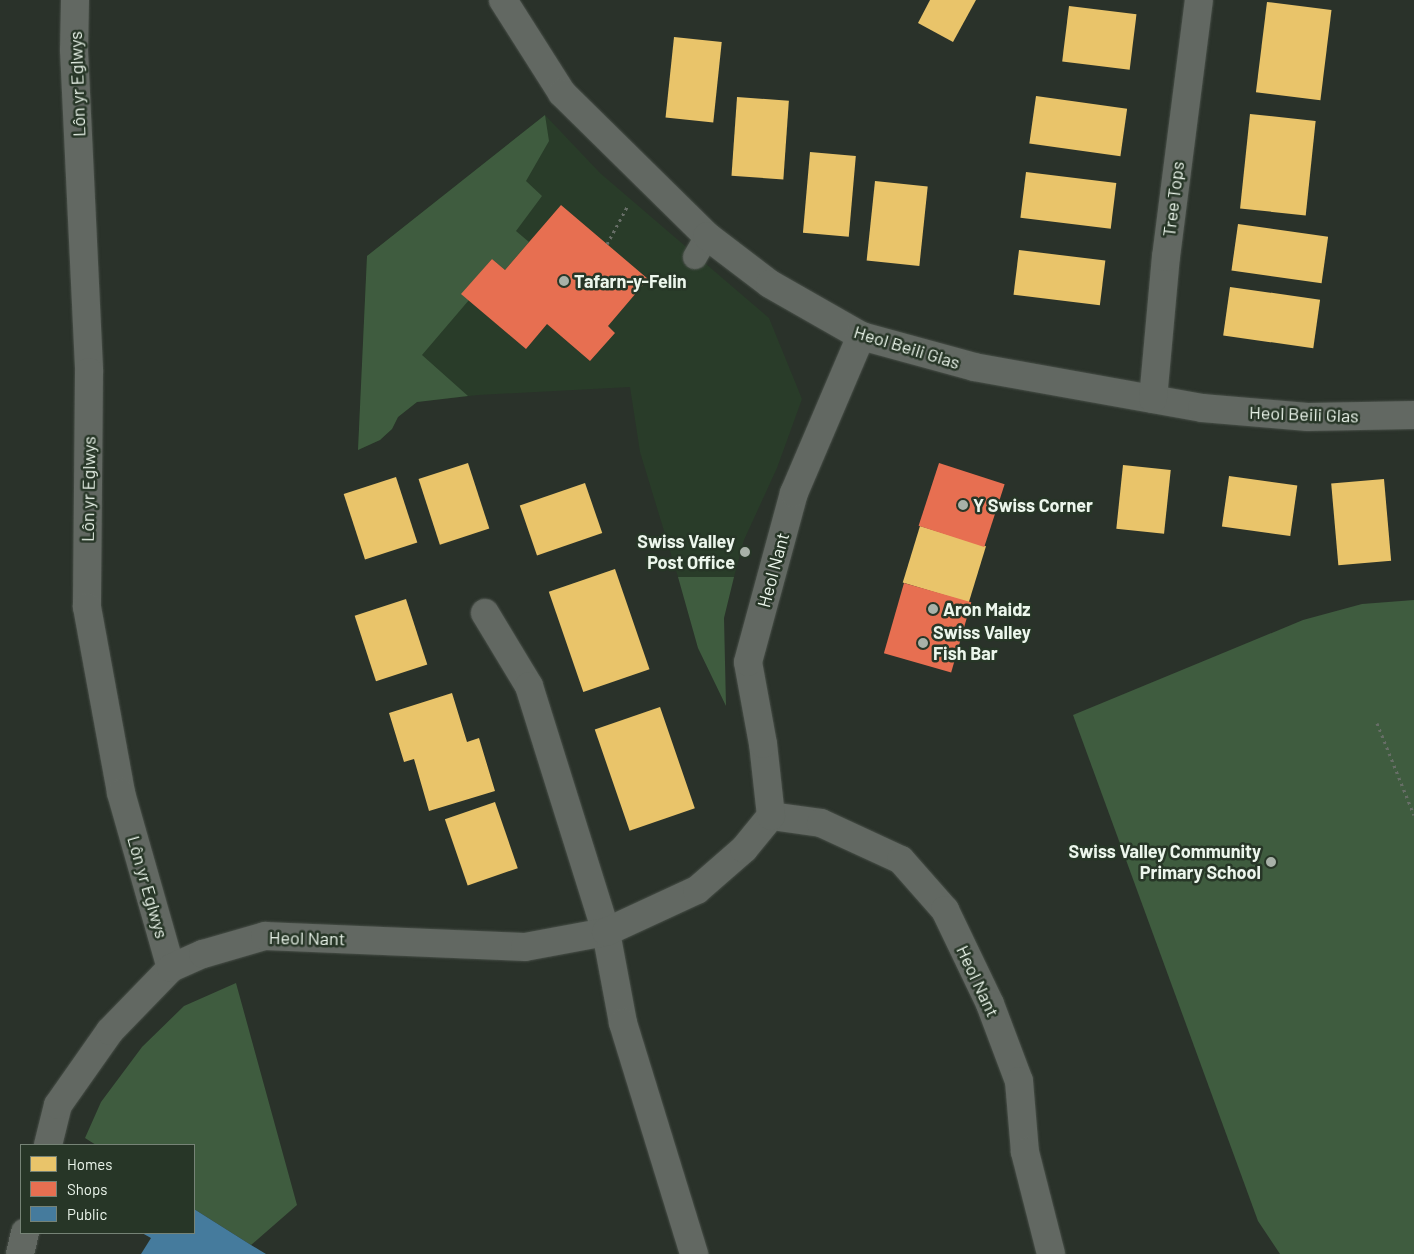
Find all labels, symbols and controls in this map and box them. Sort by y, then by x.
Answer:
street label: Lôn yr Eglwys [64,31,90,137]
street label: Tree Tops [1158,160,1188,238]
place label: Tafarn-y-Felin [574,270,687,292]
marker: Tafarn-y-Felin [558,275,570,287]
street label: Heol Beili Glas [851,321,963,373]
street label: Heol Beili Glas [1249,401,1359,427]
street label: Lôn yr Eglwys [76,436,100,542]
place label: Y Swiss Corner [973,494,1093,516]
marker: Y Swiss Corner [957,499,969,511]
street label: Heol Nant [753,530,793,610]
place label: Swiss Valley Post Office [637,531,735,574]
marker: Swiss Valley Post Office [739,546,751,558]
place label: Aron Maidz [943,598,1031,620]
marker: Aron Maidz [927,603,939,615]
place label: Swiss Valley Fish Bar [933,622,1031,664]
marker: Swiss Valley Fish Bar [917,637,929,649]
street label: Lôn yr Eglwys [123,833,173,941]
place label: Swiss Valley Community Primary School [1068,841,1261,884]
marker: Swiss Valley Community Primary School [1265,856,1277,868]
street label: Heol Nant [269,927,345,949]
street label: Heol Nant [952,942,1004,1020]
legend [20,1144,195,1234]
text: Homes [67,1155,112,1173]
text: Shops [67,1180,107,1198]
text: Public [67,1205,107,1223]

